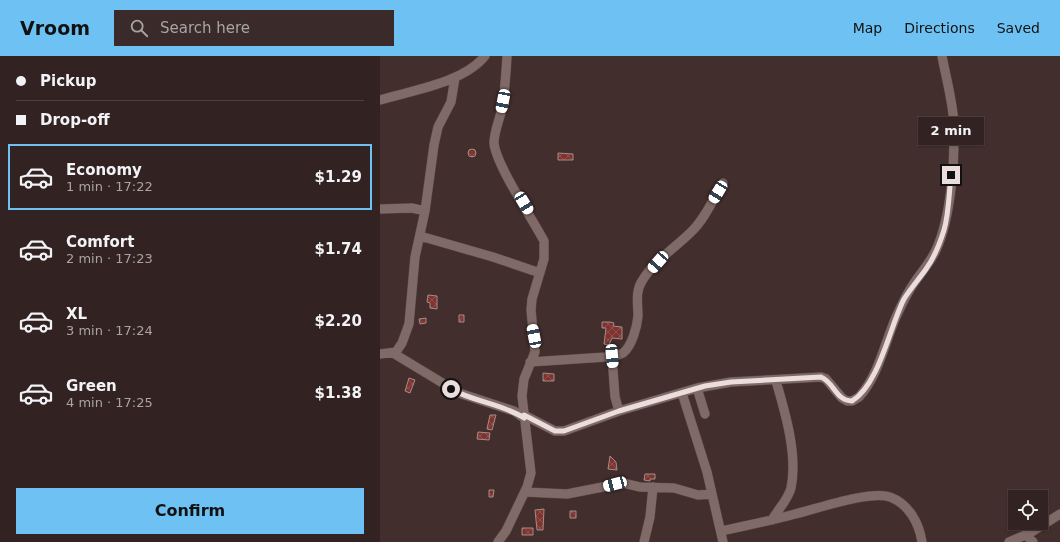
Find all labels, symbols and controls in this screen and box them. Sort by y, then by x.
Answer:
search box [114,10,394,46]
text: Vroom [20,17,90,39]
icon: search [128,17,150,39]
text: Search here [160,19,250,37]
text: Map [853,20,882,36]
text: Directions [904,20,975,36]
text: Saved [997,20,1040,36]
text: Pickup [40,72,96,90]
car [495,88,511,114]
text: Drop-off [40,111,110,129]
callout: 2 min [918,117,984,145]
text: 2 min [931,123,971,138]
icon: car [18,159,54,195]
text: Economy [66,161,142,179]
route end [942,166,960,184]
text: $1.29 [315,168,362,186]
text: 1 min · 17:22 [66,179,153,194]
car [707,179,729,205]
car [513,190,535,216]
icon: car [18,231,54,267]
text: Comfort [66,233,134,251]
text: $1.74 [315,240,362,258]
car [646,249,670,275]
text: 2 min · 17:23 [66,251,153,266]
icon: car [18,303,54,339]
text: XL [66,305,87,323]
text: $2.20 [315,312,362,330]
text: 3 min · 17:24 [66,323,153,338]
car [526,323,542,349]
car [605,344,619,368]
icon: car [18,375,54,411]
text: Green [66,377,117,395]
route start [442,380,460,398]
text: $1.38 [315,384,362,402]
text: 4 min · 17:25 [66,395,153,410]
car [602,475,628,493]
button: Confirm [16,488,364,534]
map controls [1008,490,1048,530]
button: locate [1008,490,1048,530]

